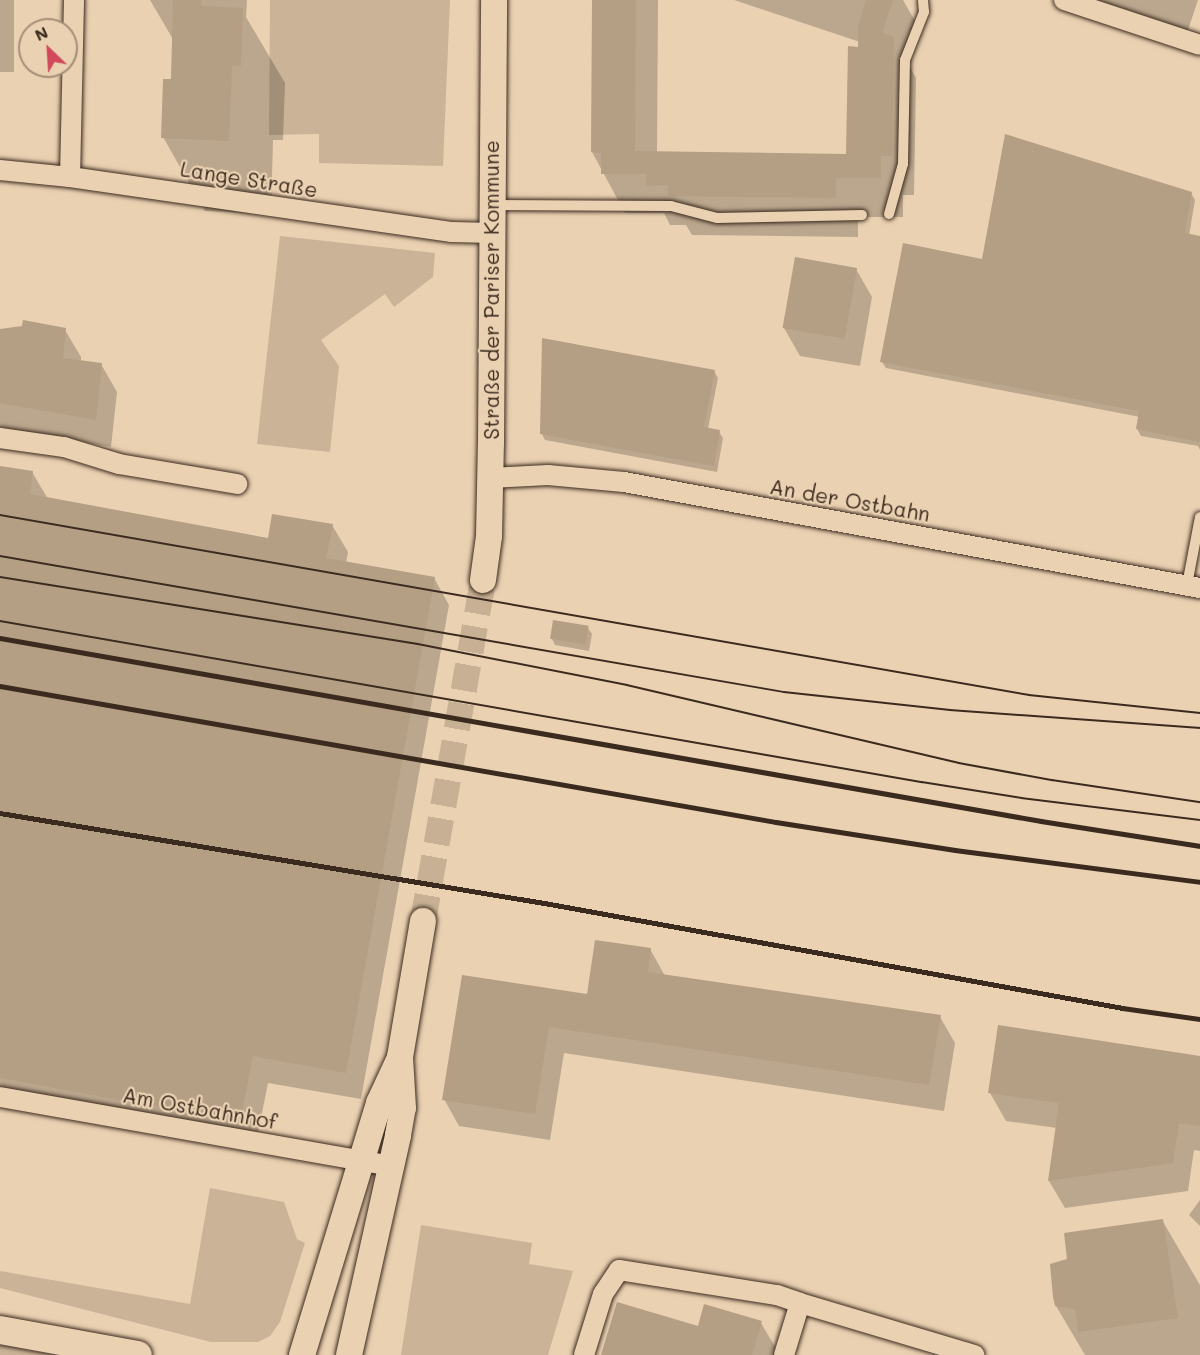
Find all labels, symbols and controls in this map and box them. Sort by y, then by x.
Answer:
north arrow [18,18,78,78]
text: N [31,21,51,45]
street label: Straße der Pariser Kommune [478,140,504,440]
street label: Lange Straße [179,156,319,202]
street label: An der Ostbahn [768,473,932,527]
street label: Am Ostbahnhof [121,1082,279,1134]

